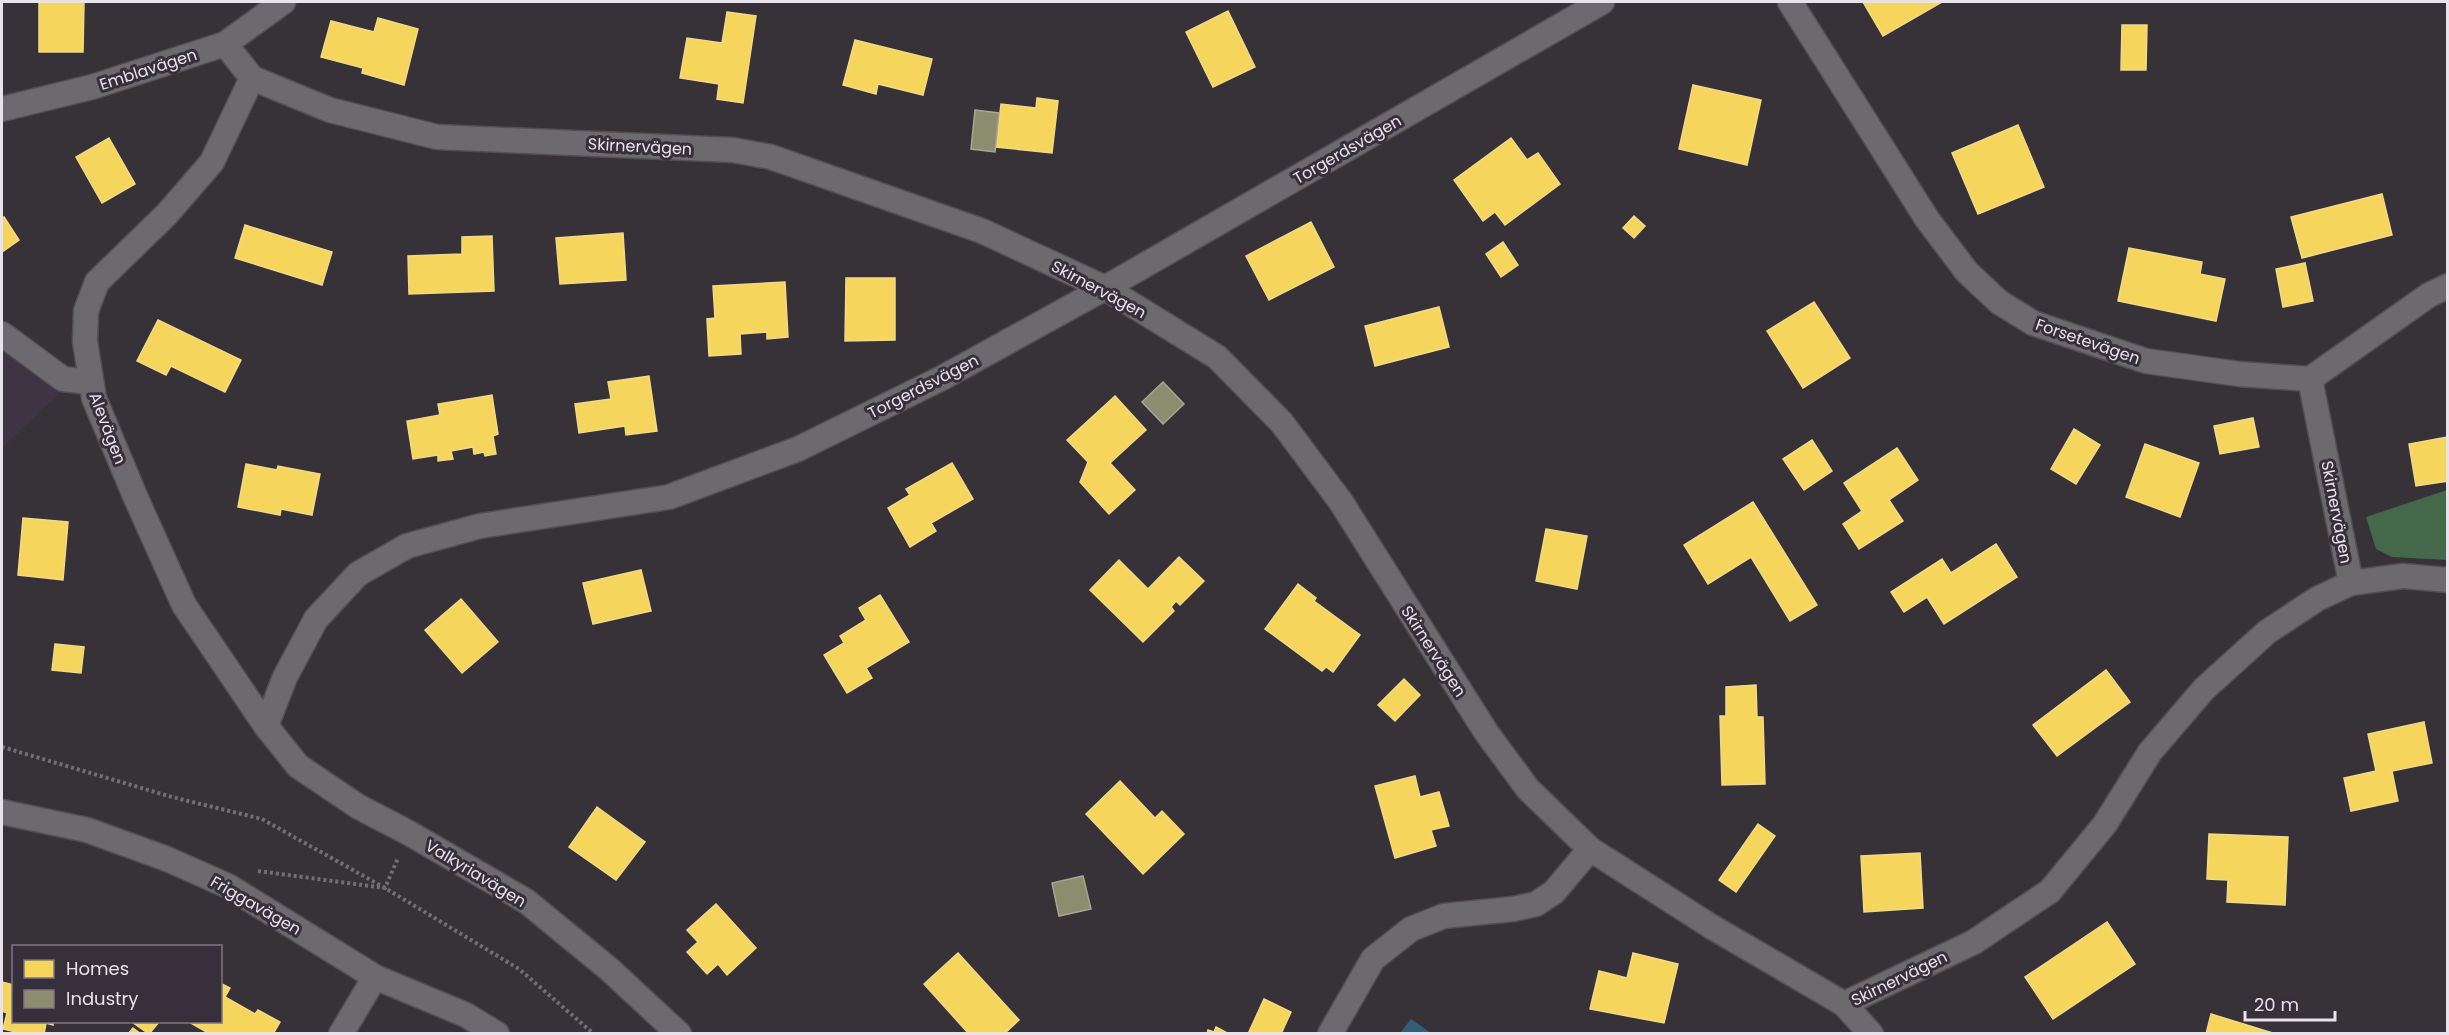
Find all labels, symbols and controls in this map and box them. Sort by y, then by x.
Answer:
street label: Emblavägen [97,43,200,96]
street label: Torgerdsvägen [1289,109,1406,190]
street label: Skirnervägen [587,132,693,161]
street label: Skirnervägen [1047,255,1150,324]
street label: Forsetevägen [2033,313,2143,370]
street label: Torgerdsvägen [864,349,983,424]
street label: Alevägen [83,389,132,468]
street label: Skirnervägen [2315,459,2358,566]
street label: Skirnervägen [1395,601,1472,701]
street label: Valkyriavägen [421,834,531,913]
street label: Friggavägen [206,870,305,941]
legend [12,945,222,1023]
street label: Skirnervägen [1847,945,1951,1012]
text: Homes [66,956,129,981]
scale bar [2245,984,2335,1022]
text: Industry [66,986,138,1011]
text: 20 m [2254,992,2299,1017]

